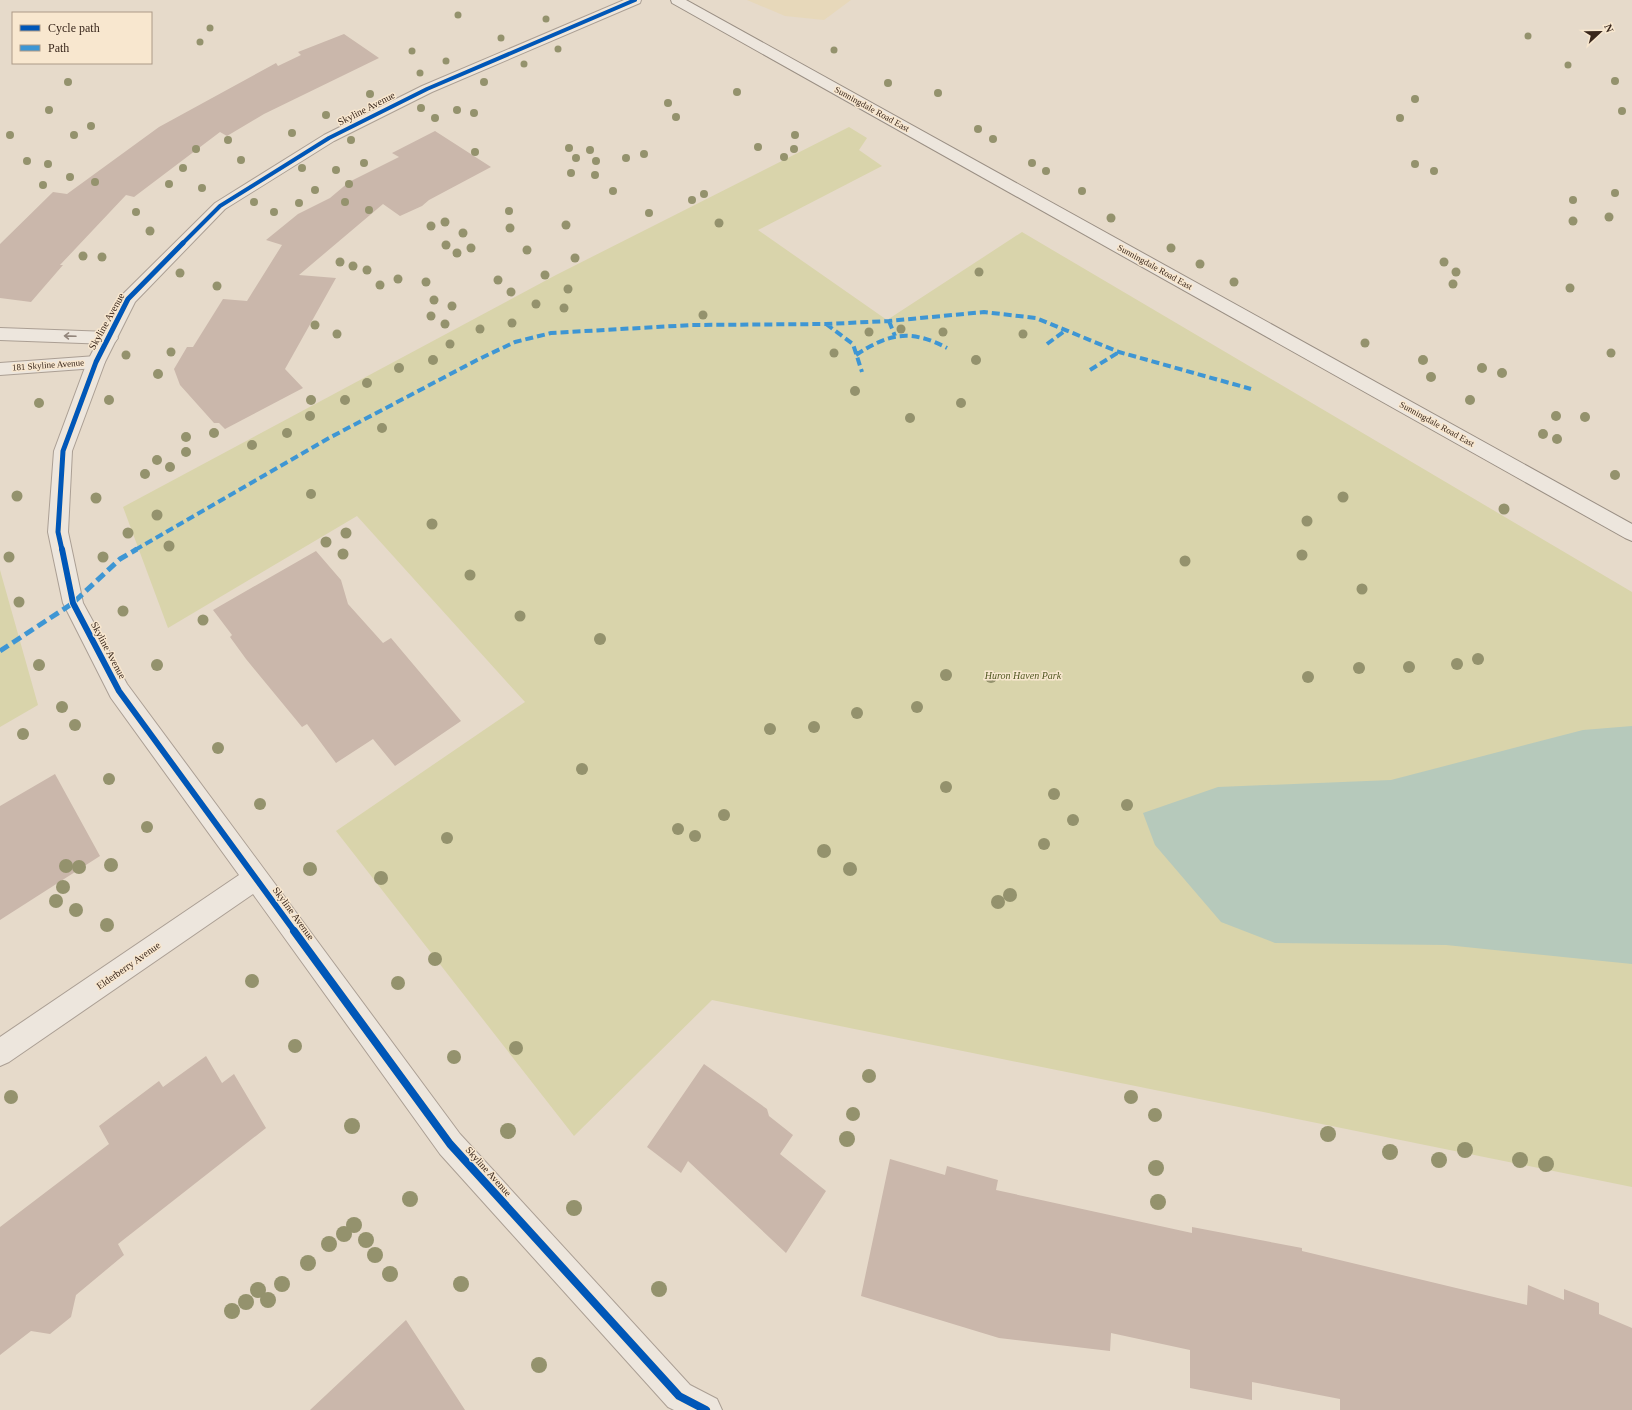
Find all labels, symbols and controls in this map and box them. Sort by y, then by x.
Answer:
legend [12,12,152,64]
north arrow [1580,12,1620,52]
text: Cycle path [48,21,100,35]
text: N [1602,22,1616,34]
text: Path [48,41,69,55]
street label: Sunningdale Road East [833,84,912,134]
street label: Skyline Avenue [336,89,397,128]
street label: Sunningdale Road East [1116,242,1195,292]
street label: Skyline Avenue [86,291,127,351]
one-way arrow [64,333,77,340]
street label: 181 Skyline Avenue [12,357,84,373]
street label: Sunningdale Road East [1398,399,1477,449]
street label: Skyline Avenue [89,620,128,681]
park label: Huron Haven Park [984,670,1062,681]
street label: Skyline Avenue [271,885,317,942]
street label: Elderberry Avenue [94,939,163,991]
street label: Skyline Avenue [464,1144,514,1199]

